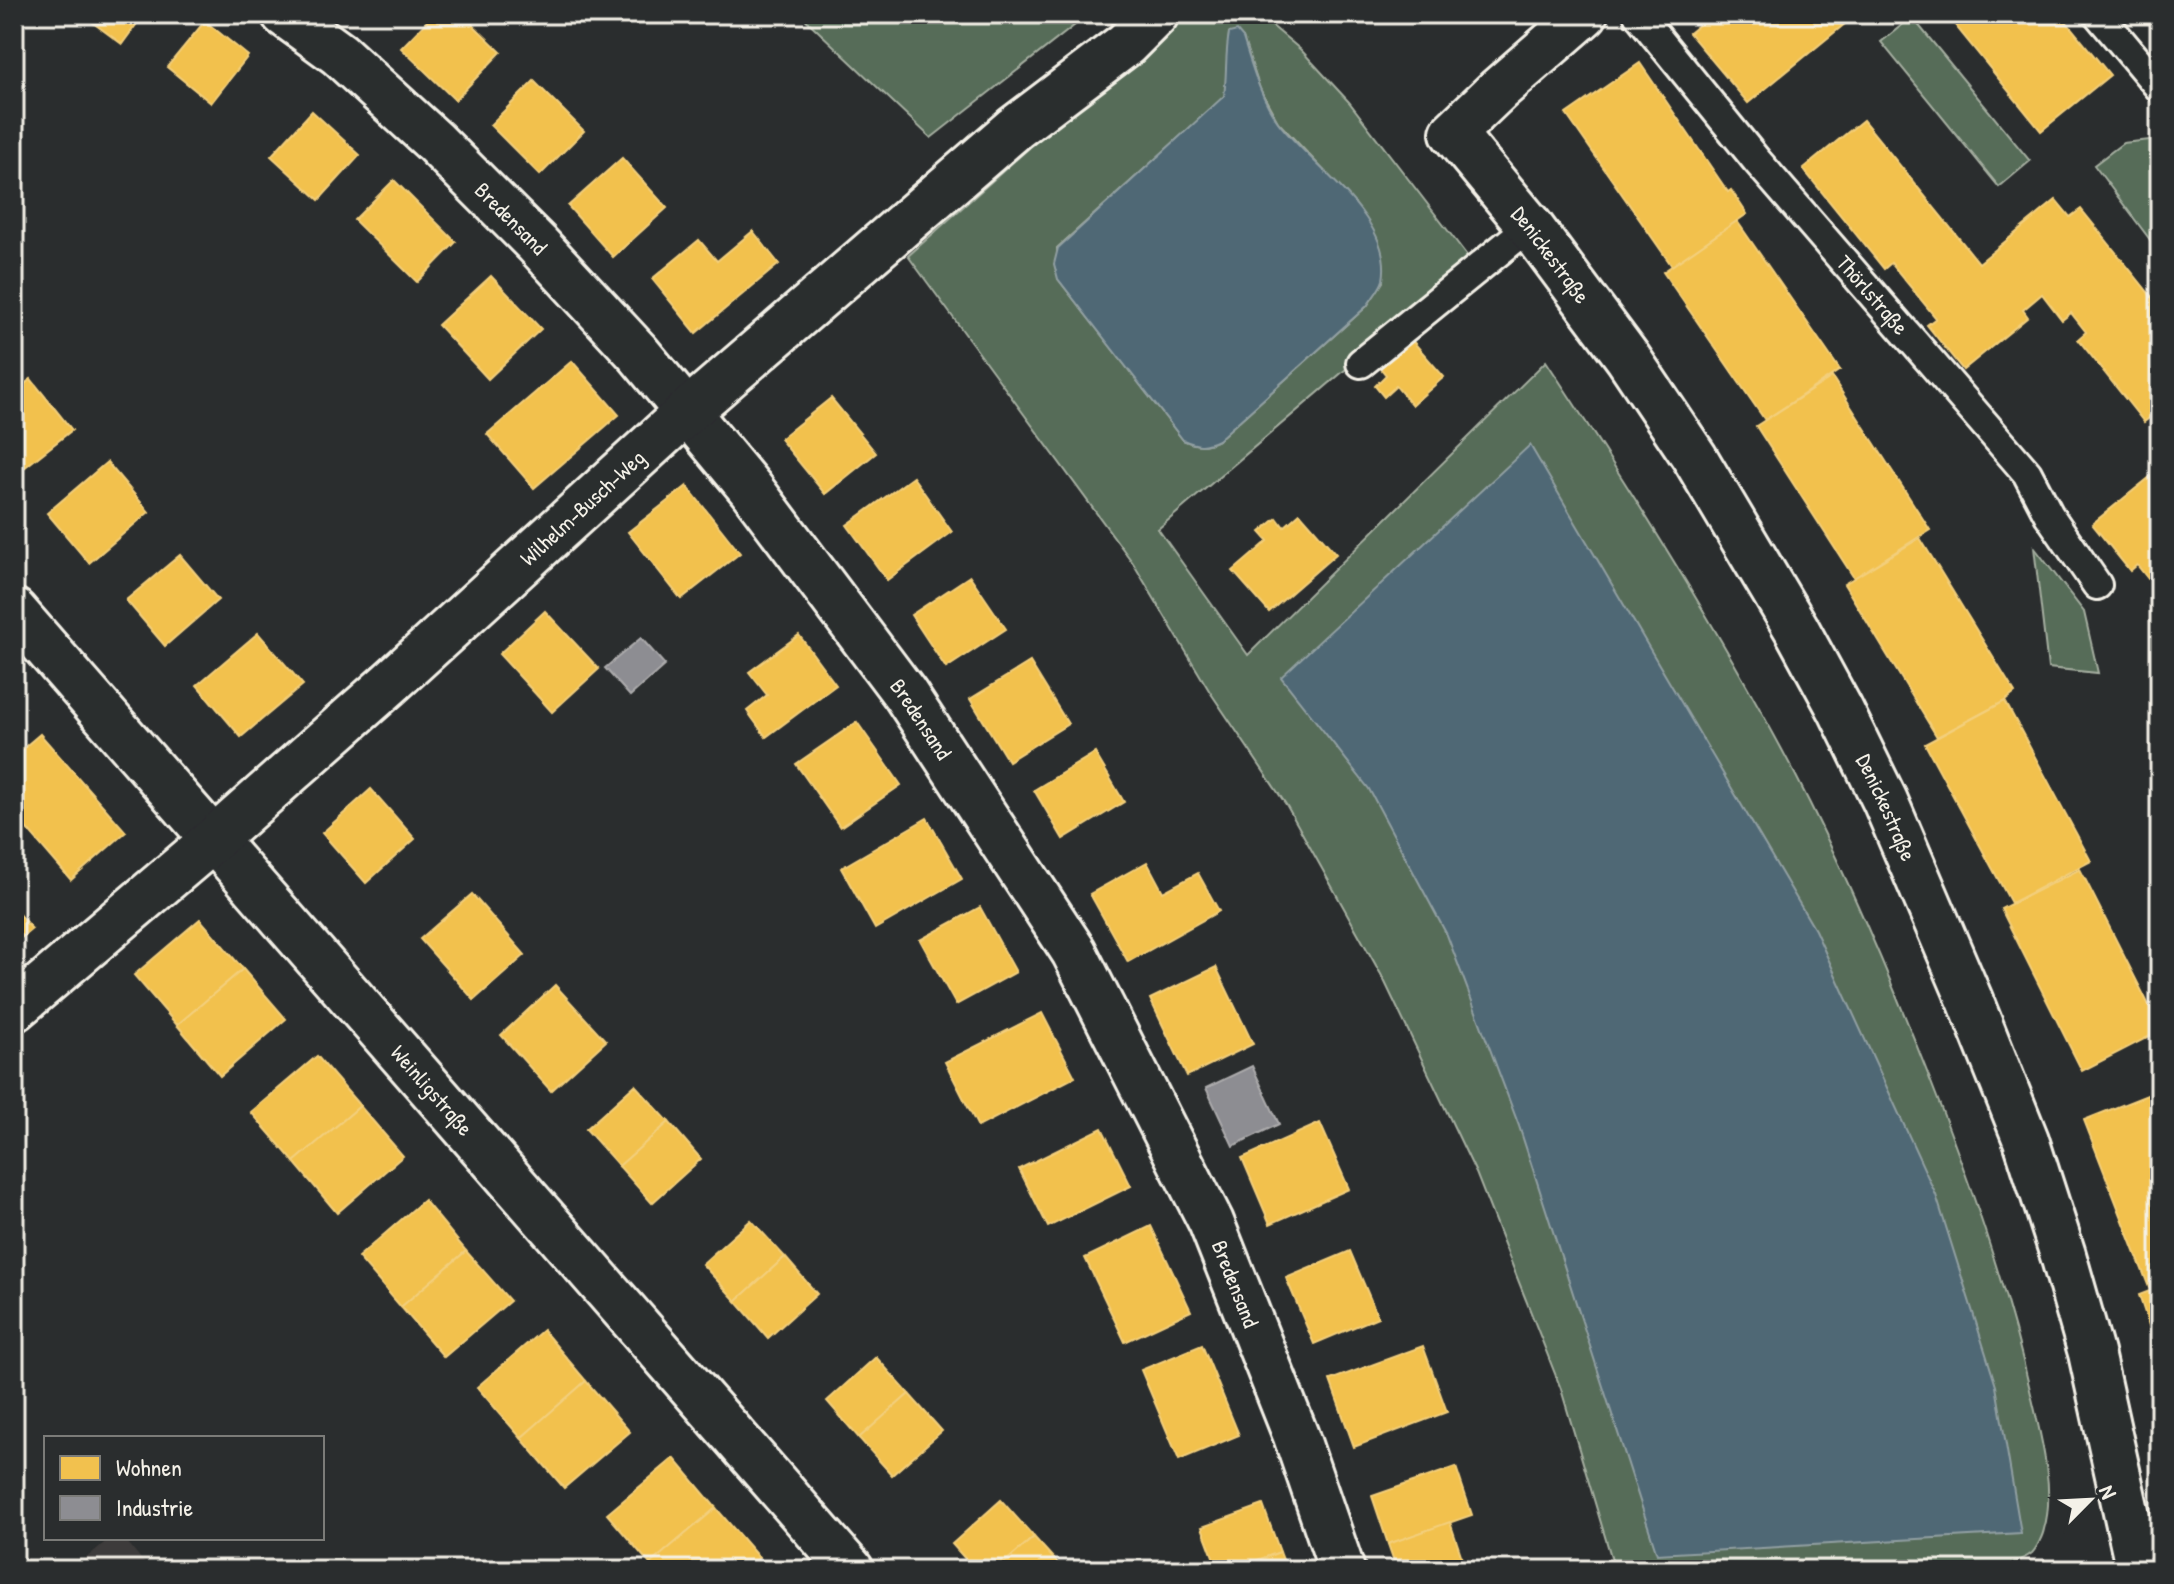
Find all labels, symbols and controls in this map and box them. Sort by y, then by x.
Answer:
street label: Bredensand [468,175,555,261]
street label: Denickestraße [1505,200,1597,309]
street label: Thörlstraße [1830,249,1916,341]
street label: Wilhelm-Busch-Weg [513,443,651,572]
street label: Bredensand [883,672,959,766]
street label: Denickestraße [1849,749,1924,865]
street label: Weinligstraße [384,1038,480,1142]
street label: Bredensand [1205,1236,1267,1332]
legend [44,1436,324,1540]
text: Wohnen [116,1451,182,1483]
north arrow [2050,1460,2130,1540]
text: N [2092,1480,2124,1504]
text: Industrie [116,1491,194,1523]

